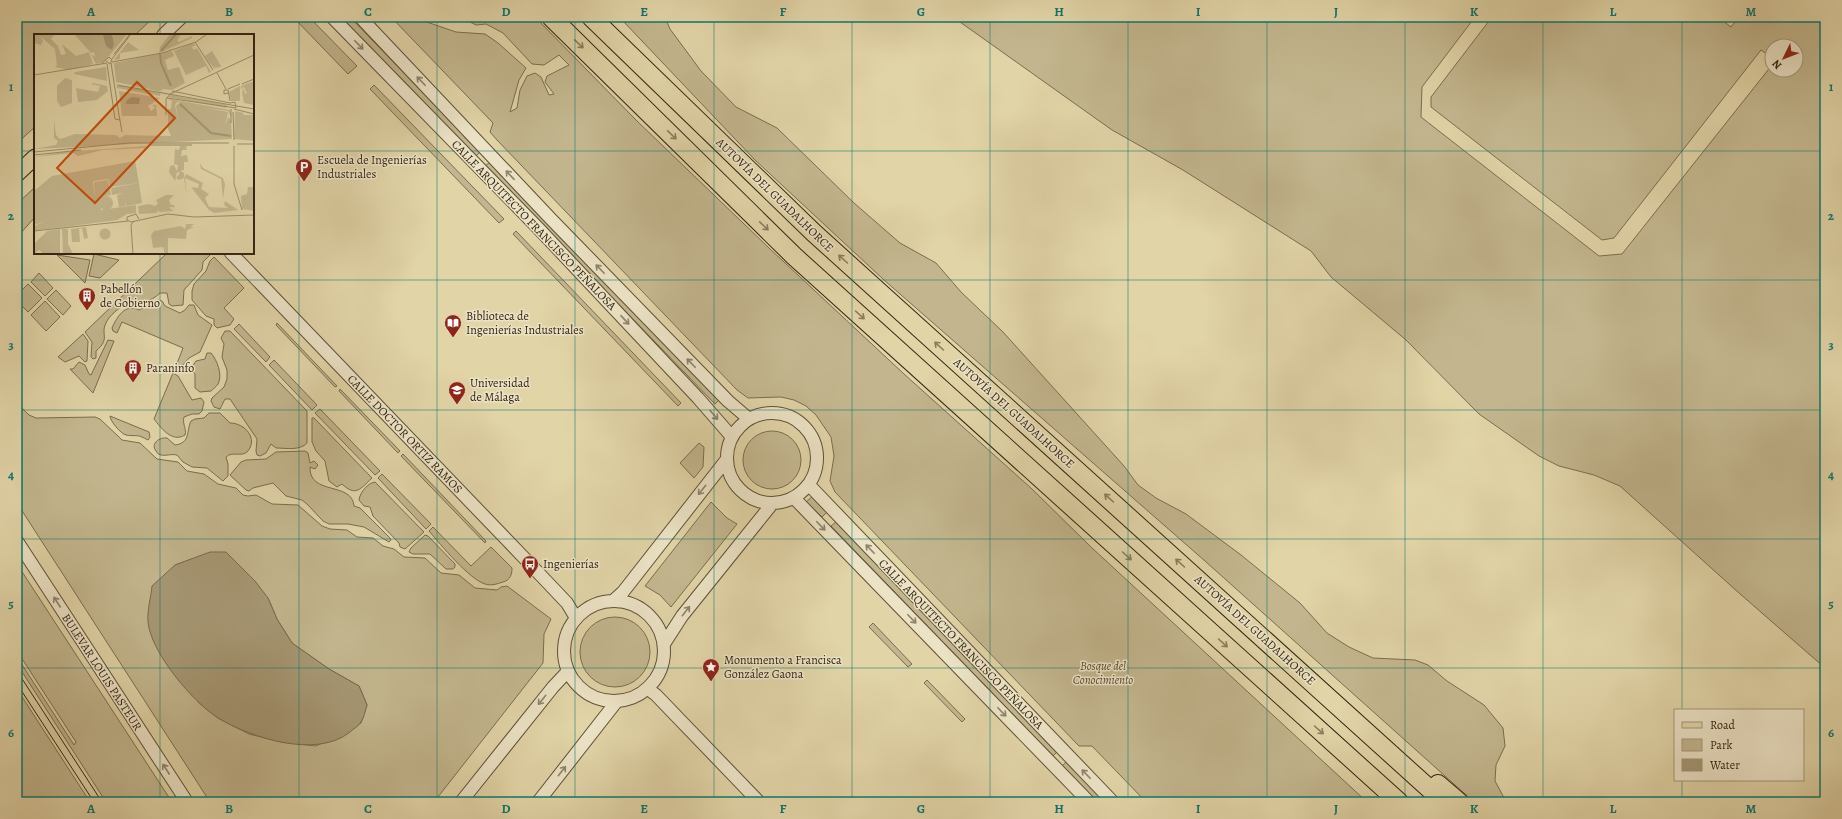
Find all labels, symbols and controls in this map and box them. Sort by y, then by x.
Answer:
text: A [86,3,96,20]
text: B [225,3,233,20]
text: C [364,3,372,20]
text: D [501,3,511,20]
text: E [640,3,648,20]
text: F [780,3,787,20]
text: G [917,3,925,20]
text: H [1054,3,1064,20]
text: I [1196,3,1201,20]
text: J [1334,3,1338,20]
text: K [1470,3,1479,20]
text: L [1610,3,1617,20]
text: M [1746,3,1757,20]
inset map [34,34,254,254]
north arrow [1764,38,1804,78]
one-way arrow [574,39,584,49]
one-way arrow [355,40,364,50]
text: N [1769,56,1785,73]
one-way arrow [416,76,426,86]
text: 1 [9,78,14,95]
text: 1 [1829,78,1834,95]
one-way arrow [667,130,677,140]
street label: AUTOVÍA DEL GUADALHORCE [712,134,837,256]
street label: CALLE ARQUITECTO FRANCISCO PEÑALOSA [448,136,621,314]
place label: Escuela de Ingenierías Industriales [317,152,427,182]
parking icon: Escuela de Ingenierías Industriales [294,157,314,182]
one-way arrow [506,171,515,181]
text: 2 [8,207,15,224]
text: 2 [1828,207,1835,224]
one-way arrow [759,222,769,231]
one-way arrow [837,255,848,264]
one-way arrow [595,264,605,274]
place label: Pabellón de Gobierno [100,281,160,311]
building icon: Pabellón de Gobierno [77,286,97,311]
place label: Biblioteca de Ingenierías Industriales [466,308,584,338]
one-way arrow [855,310,865,319]
library icon: Biblioteca de Ingenierías Industriales [443,313,463,338]
one-way arrow [620,315,629,325]
text: 3 [8,336,14,353]
text: 3 [1828,336,1834,353]
one-way arrow [935,342,945,351]
street label: AUTOVÍA DEL GUADALHORCE [949,354,1078,472]
building icon: Paraninfo [123,358,143,383]
one-way arrow [686,358,696,368]
place label: Paraninfo [146,360,194,376]
street label: CALLE DOCTOR ORTIZ RAMOS [344,371,466,497]
place label: Universidad de Málaga [470,375,530,405]
school or university icon: Universidad de Málaga [447,380,467,405]
one-way arrow [709,410,718,420]
text: 4 [8,466,14,483]
text: 4 [1828,466,1834,483]
one-way arrow [698,484,707,495]
one-way arrow [1104,494,1114,503]
one-way arrow [816,521,826,531]
one-way arrow [865,544,875,554]
one-way arrow [1121,551,1132,560]
bus stop icon: Ingenierías [520,554,540,579]
street label: CALLE ARQUITECTO FRANCISCO PEÑALOSA [875,555,1048,733]
place label: Ingenierías [543,556,599,572]
one-way arrow [1176,559,1186,568]
street label: AUTOVÍA DEL GUADALHORCE [1190,571,1319,689]
text: 5 [8,595,14,612]
text: 5 [1828,595,1834,612]
one-way arrow [52,596,60,608]
one-way arrow [681,606,690,617]
street label: BULEVAR LOUIS PASTEUR [58,611,146,734]
one-way arrow [907,614,916,624]
one-way arrow [1218,638,1228,647]
place label: Monumento a Francisca González Gaona [724,652,842,682]
place icon: Monumento a Francisca González Gaona [701,657,721,682]
park label: Bosque del Conocimiento [1073,658,1133,688]
one-way arrow [538,695,547,706]
one-way arrow [997,707,1007,717]
legend [1674,709,1804,781]
text: Road [1710,717,1736,733]
text: 6 [8,724,14,741]
text: 6 [1828,724,1834,741]
one-way arrow [1314,725,1324,735]
text: Park [1710,737,1733,753]
text: Water [1709,757,1740,773]
one-way arrow [162,764,170,775]
one-way arrow [558,766,566,777]
one-way arrow [1081,769,1091,779]
text: A [86,800,96,817]
text: B [225,800,233,817]
text: C [364,800,372,817]
text: D [501,800,511,817]
text: E [640,800,648,817]
text: F [780,800,787,817]
text: G [917,800,925,817]
text: H [1054,800,1064,817]
text: I [1196,800,1201,817]
text: J [1334,800,1338,817]
text: K [1470,800,1479,817]
text: L [1610,800,1617,817]
text: M [1746,800,1757,817]

